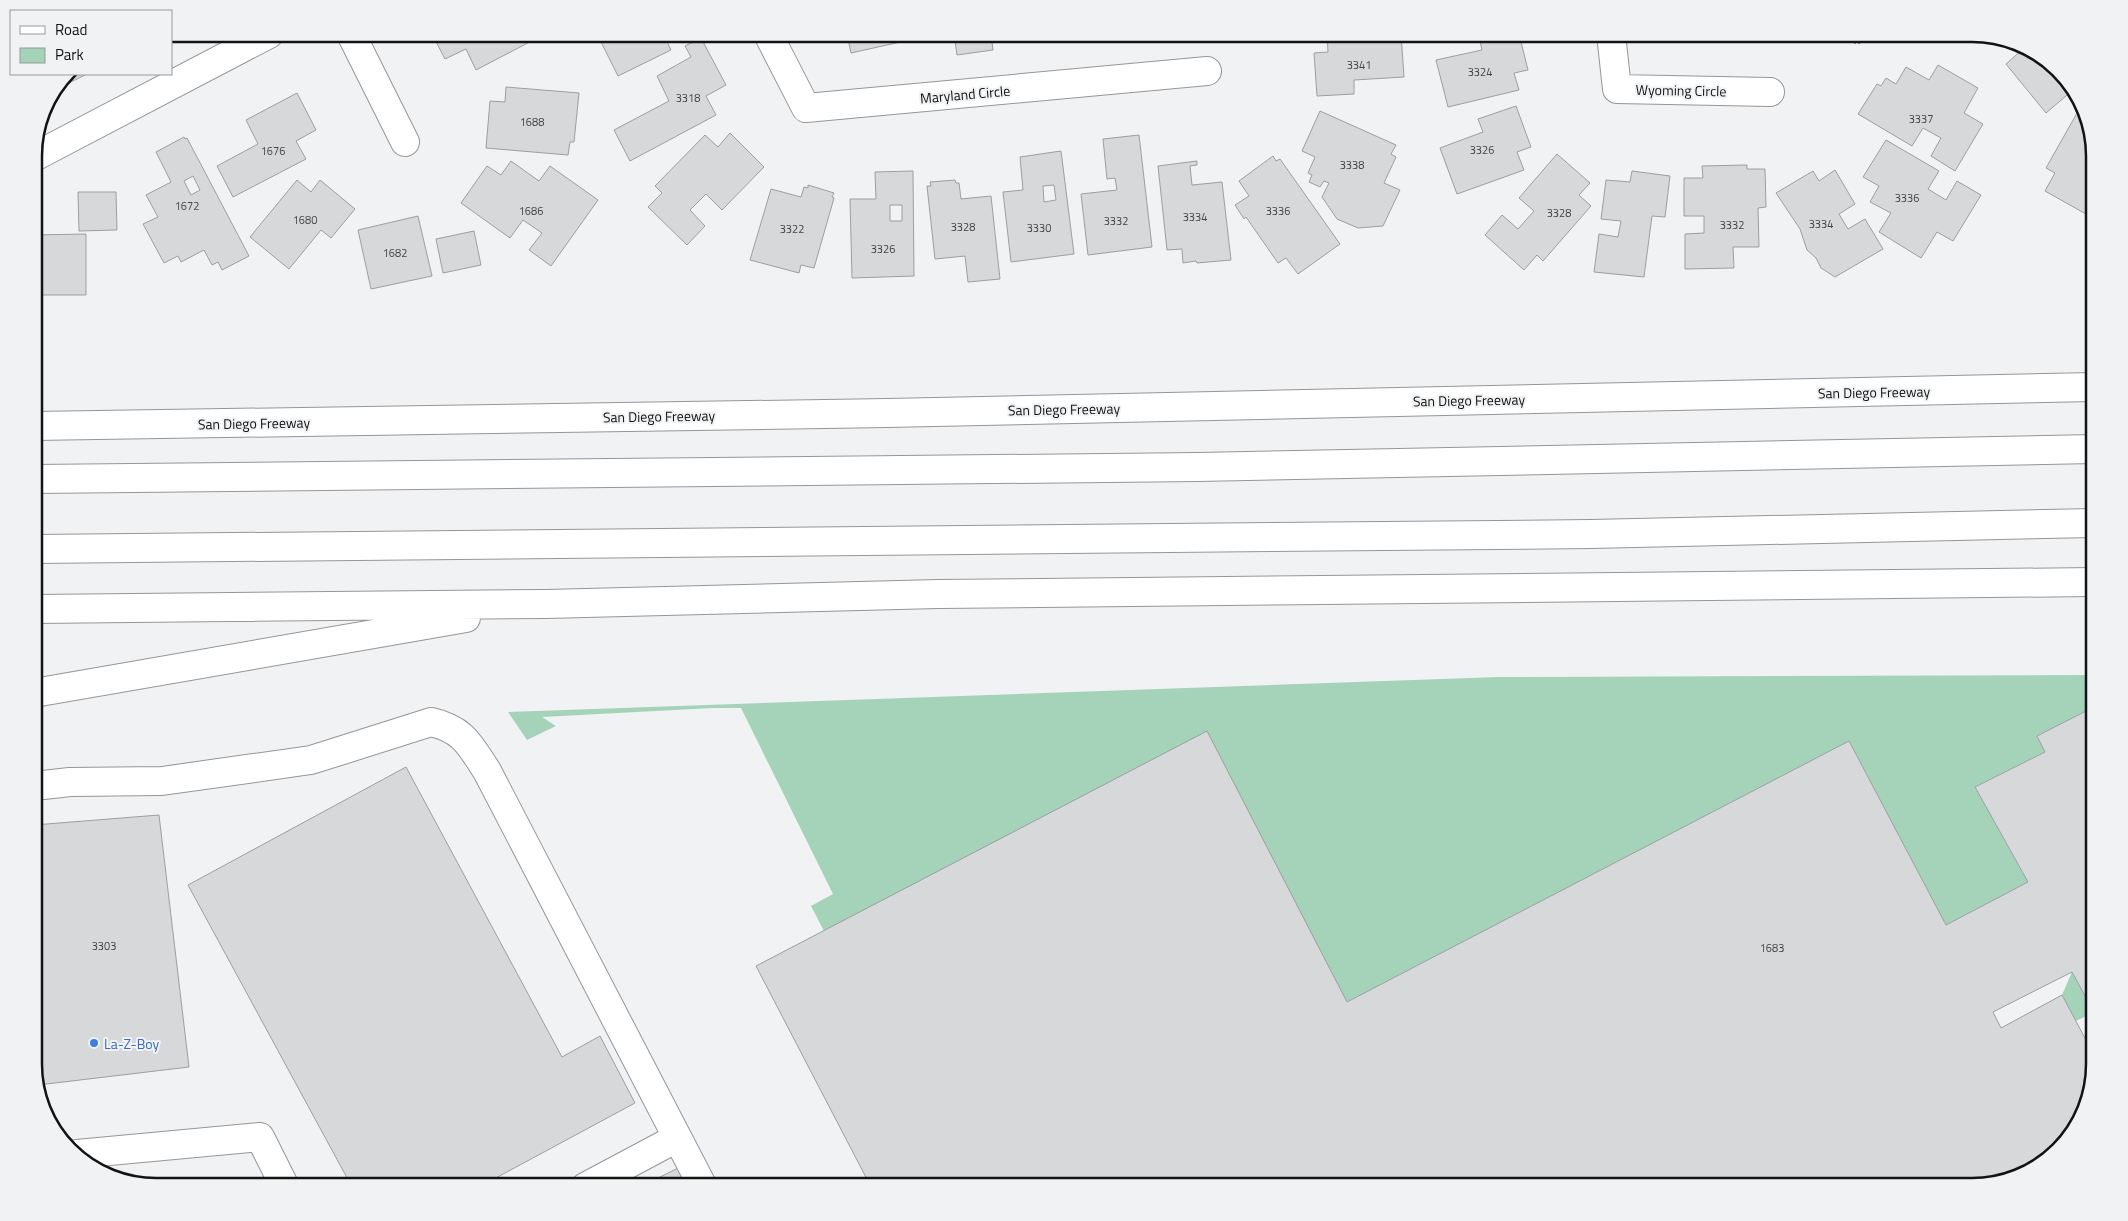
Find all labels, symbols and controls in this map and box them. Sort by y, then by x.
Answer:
legend [10,10,172,75]
text: Road [55,18,87,41]
text: Park [55,43,84,66]
house number: 3341 [1347,57,1371,73]
house number: 3324 [1468,64,1492,80]
street label: Wyoming Circle [1635,79,1727,101]
street label: Maryland Circle [919,80,1011,108]
house number: 3318 [676,90,700,106]
house number: 3337 [1909,111,1933,127]
house number: 1688 [520,114,544,130]
house number: 3326 [1470,142,1494,158]
house number: 1676 [261,143,285,159]
house number: 3338 [1340,157,1364,173]
house number: 3336 [1895,190,1919,206]
house number: 1672 [175,198,199,214]
house number: 1686 [519,203,543,219]
house number: 3336 [1266,203,1290,219]
house number: 3328 [1547,205,1571,221]
house number: 3334 [1183,209,1207,225]
house number: 1680 [293,212,317,228]
house number: 3332 [1104,213,1128,229]
house number: 3334 [1809,216,1833,232]
house number: 3332 [1720,217,1744,233]
house number: 3328 [951,219,975,235]
house number: 3330 [1027,220,1051,236]
house number: 3322 [780,221,804,237]
house number: 3326 [871,241,895,257]
house number: 1682 [383,245,407,261]
street label: San Diego Freeway [1818,381,1931,403]
street label: San Diego Freeway [1413,389,1526,411]
street label: San Diego Freeway [1008,398,1121,420]
street label: San Diego Freeway [603,405,716,427]
street label: San Diego Freeway [198,412,311,434]
house number: 3303 [92,938,116,954]
house number: 1683 [1760,940,1784,956]
place label: La-Z-Boy [104,1033,160,1054]
marker: La-Z-Boy [88,1037,100,1049]

